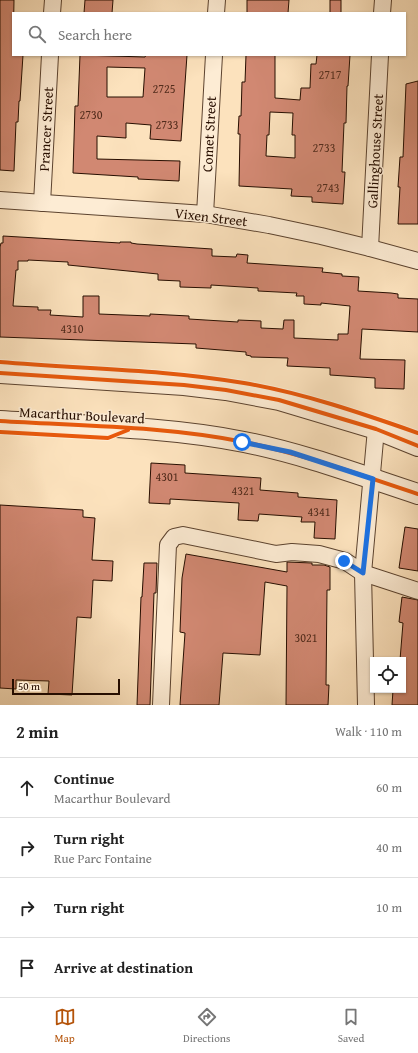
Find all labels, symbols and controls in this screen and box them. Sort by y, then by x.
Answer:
search box [12,12,406,56]
icon: search [26,23,48,45]
text: Search here [58,24,132,45]
house number: 2717 [318,66,342,83]
house number: 2725 [152,80,176,97]
street label: Prancer Street [34,86,58,172]
street label: Gallinghouse Street [362,93,388,209]
street label: Comet Street [197,95,221,173]
house number: 2730 [79,106,103,123]
house number: 2733 [155,116,179,133]
house number: 2733 [312,139,336,156]
house number: 2743 [316,179,340,196]
street label: Vixen Street [174,203,248,231]
house number: 4310 [60,320,84,337]
street label: Macarthur Boulevard [19,402,146,428]
route start [233,433,251,451]
house number: 4301 [155,468,179,485]
house number: 4321 [231,482,255,499]
house number: 4341 [307,503,331,520]
route end [335,552,353,570]
house number: 3021 [294,629,318,646]
map controls [370,657,406,693]
button: locate [370,657,406,693]
scale bar [12,677,120,696]
text: 50 m [18,678,40,694]
text: 2 min [16,719,58,744]
text: Walk · 110 m [335,722,402,741]
text: Continue [54,768,115,789]
icon: ahead [16,777,38,799]
text: 60 m [376,778,402,797]
text: Macarthur Boulevard [54,789,171,808]
text: Turn right [54,828,125,849]
icon: right [16,837,38,859]
text: 40 m [376,838,402,857]
text: Rue Parc Fontaine [54,849,152,868]
icon: right [16,897,38,919]
text: Turn right [54,897,125,918]
text: 10 m [376,898,402,917]
icon: arrive [16,957,38,979]
text: Arrive at destination [54,957,193,978]
tab: Map [54,1006,76,1046]
tab: Directions [183,1006,230,1046]
tab: Saved [338,1006,364,1046]

